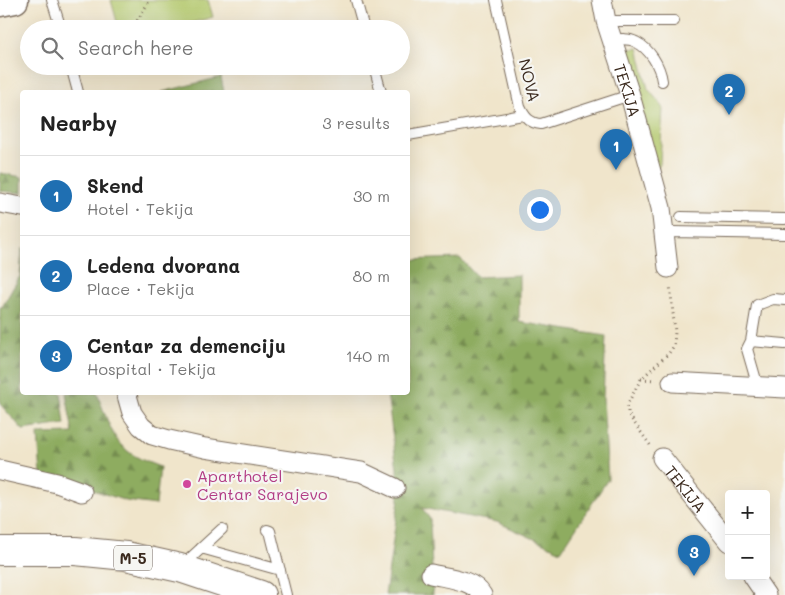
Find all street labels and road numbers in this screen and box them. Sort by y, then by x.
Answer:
street label: NOVA [515,56,545,104]
street label: TEKIJA [610,61,646,119]
street label: TEKIJA [661,461,712,516]
road number: M-5 [114,546,152,570]

